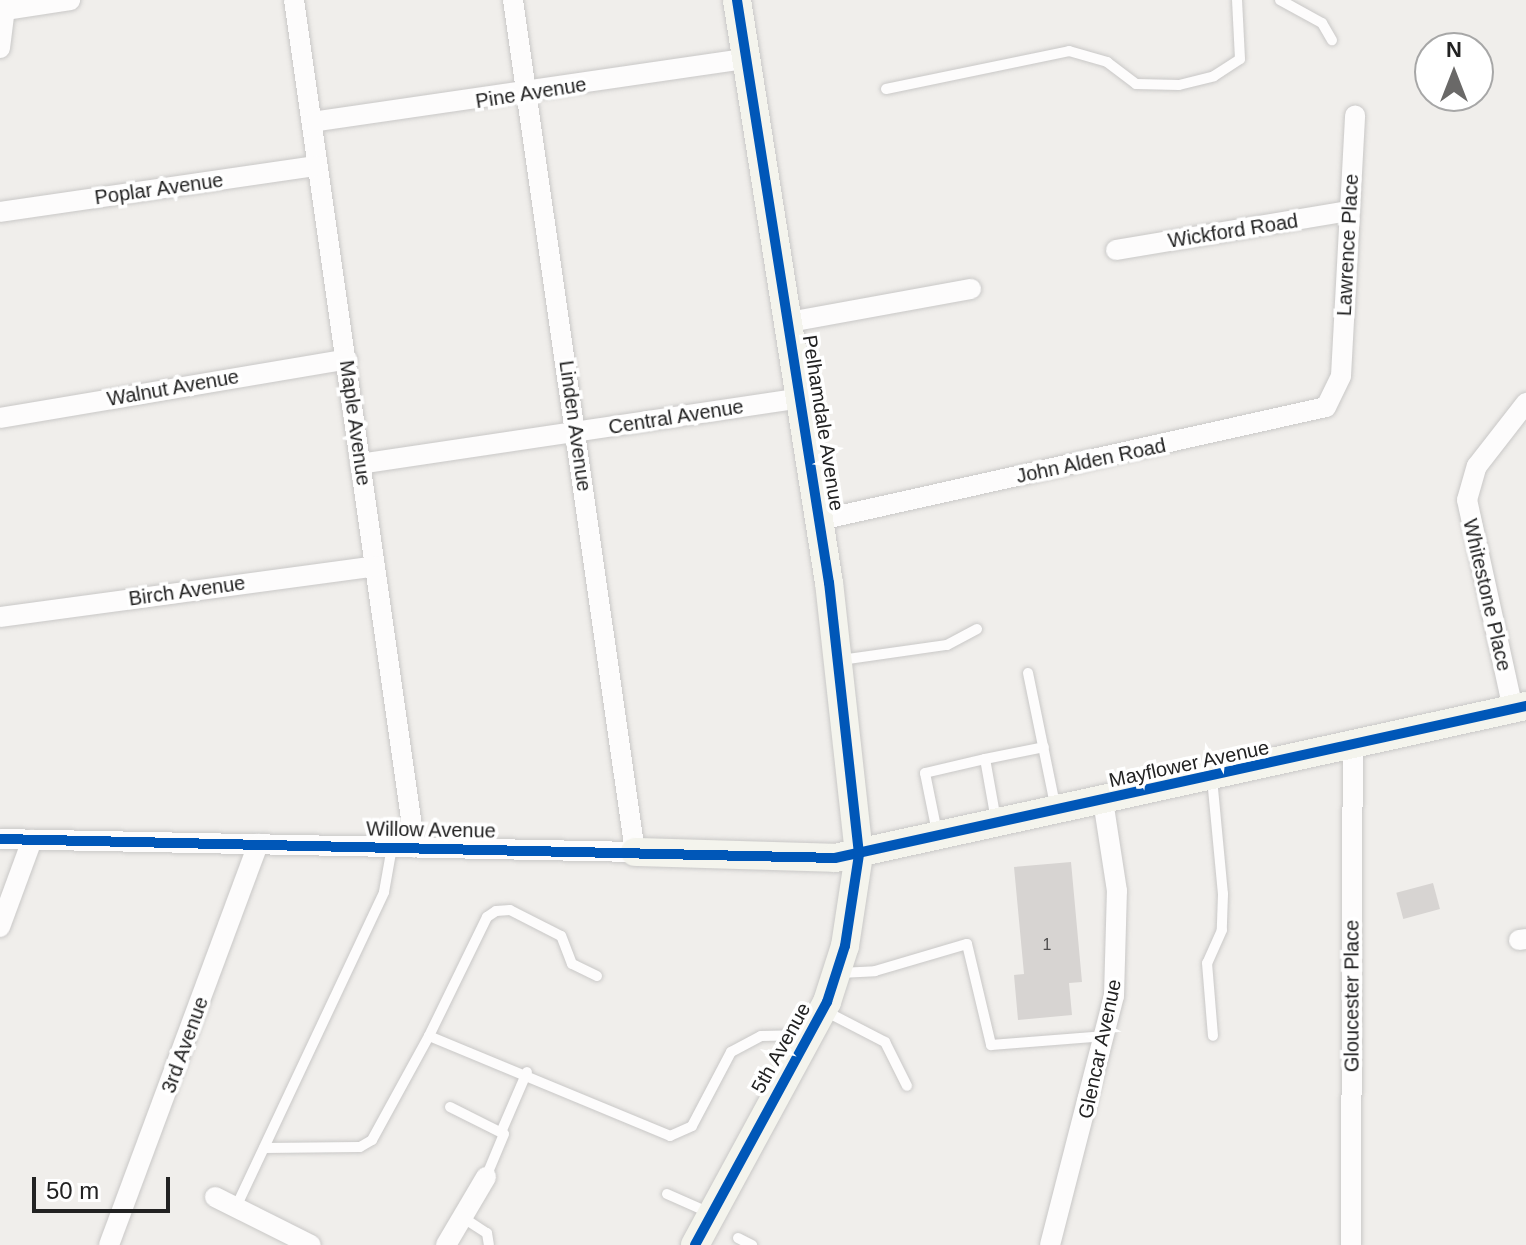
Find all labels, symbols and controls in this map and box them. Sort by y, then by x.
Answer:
north arrow [1414,32,1494,112]
text: N [1446,37,1462,62]
street label: Pine Avenue [473,72,589,114]
street label: Poplar Avenue [93,168,225,210]
street label: Lawrence Place [1332,173,1364,317]
street label: Wickford Road [1166,209,1300,253]
street label: Pelhamdale Avenue [797,333,849,513]
street label: Maple Avenue [334,358,376,488]
street label: Linden Avenue [554,358,596,494]
street label: Walnut Avenue [105,365,241,411]
street label: Central Avenue [606,394,746,440]
street label: John Alden Road [1013,433,1169,489]
street label: Whitestone Place [1458,516,1516,674]
street label: Birch Avenue [127,571,247,611]
street label: Mayflower Avenue [1106,735,1272,793]
street label: Willow Avenue [365,817,497,843]
street label: Gloucester Place [1340,920,1364,1072]
house number: 1 [1043,935,1051,955]
street label: Glencar Avenue [1073,977,1127,1121]
street label: 3rd Avenue [156,993,214,1097]
street label: 5th Avenue [746,998,816,1098]
scale bar [36,1161,174,1211]
text: 50 m [46,1177,99,1204]

